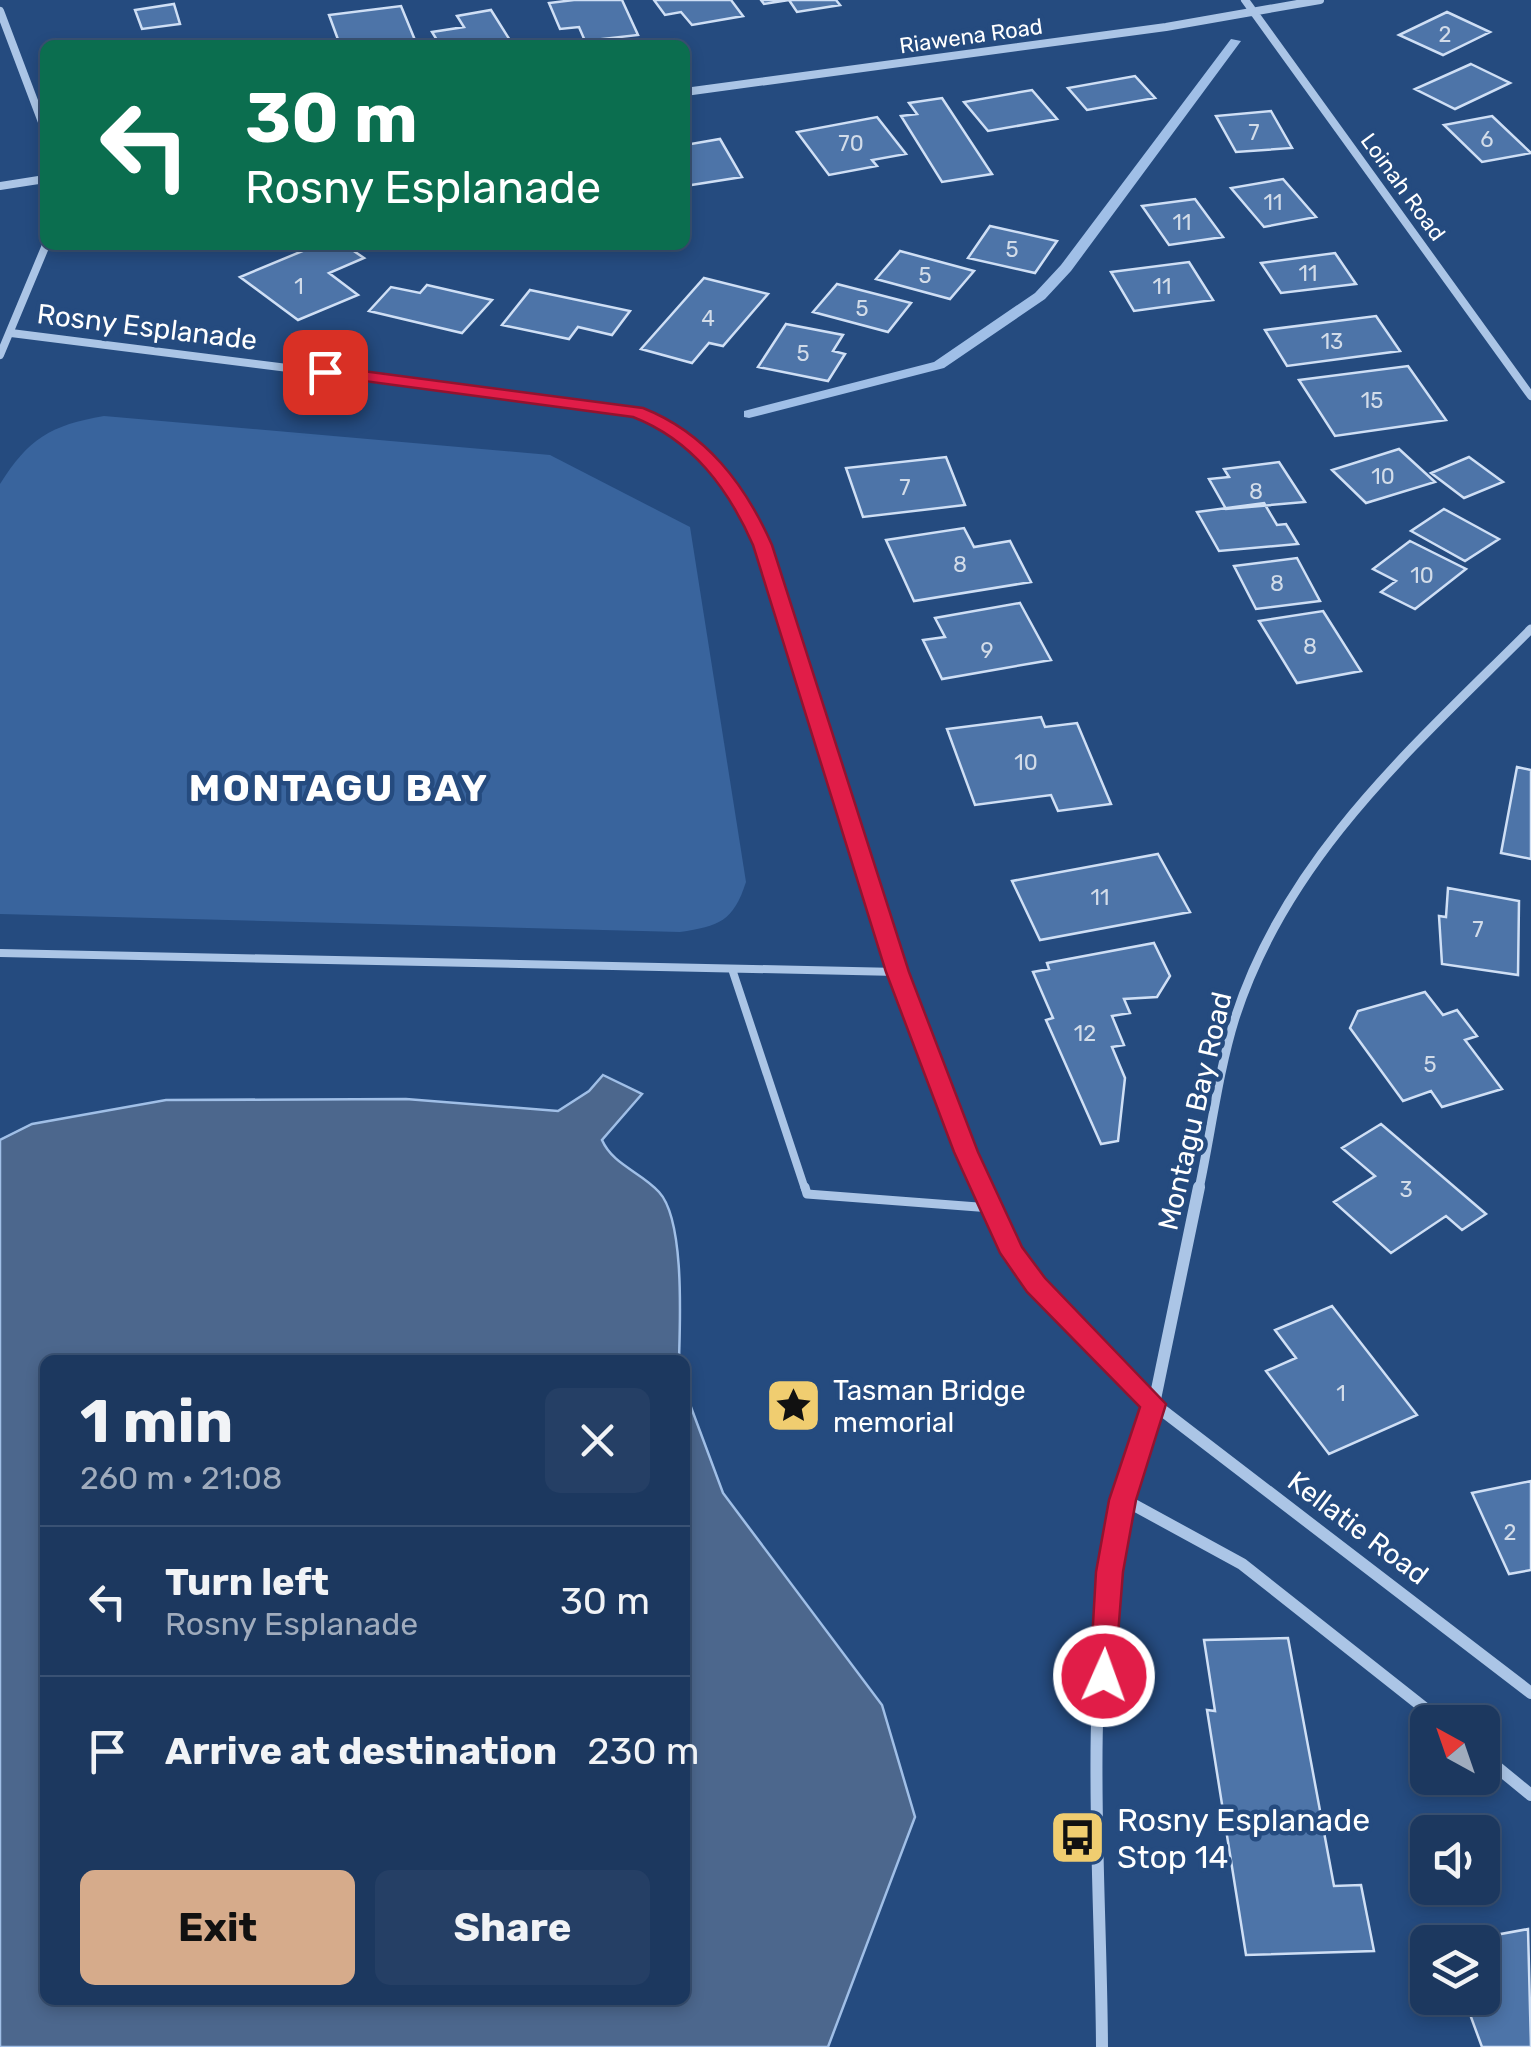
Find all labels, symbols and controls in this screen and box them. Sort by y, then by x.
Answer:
street label: Riawena Road [898,13,1044,59]
house number: 2 [1439,21,1451,48]
text: 30 m [245,77,418,160]
icon: left [80,80,210,210]
house number: 7 [1248,119,1260,146]
house number: 6 [1480,126,1494,153]
street label: Loinah Road [1355,128,1451,246]
house number: 70 [838,130,864,157]
text: Rosny Esplanade [245,161,601,214]
house number: 11 [1264,189,1282,216]
house number: 11 [1173,209,1191,236]
house number: 5 [1005,236,1019,263]
house number: 11 [1299,260,1317,287]
house number: 5 [918,262,932,289]
house number: 1 [294,273,304,300]
house number: 11 [1153,273,1171,300]
house number: 5 [855,295,869,322]
street label: Rosny Esplanade [35,297,259,357]
house number: 4 [701,305,715,332]
house number: 13 [1321,328,1343,355]
pin [283,330,368,415]
house number: 5 [796,340,810,367]
icon: arrive [298,345,353,400]
house number: 15 [1361,387,1383,414]
house number: 10 [1371,463,1395,490]
house number: 7 [899,474,911,501]
house number: 8 [1249,478,1263,505]
house number: 8 [953,551,967,578]
house number: 10 [1410,562,1434,589]
house number: 8 [1270,570,1284,597]
house number: 8 [1303,633,1317,660]
house number: 9 [980,637,994,664]
house number: 10 [1014,749,1038,776]
district label: MONTAGU BAY [189,765,489,811]
house number: 11 [1091,884,1109,911]
house number: 7 [1472,916,1484,943]
street label: Montagu Bay Road [1152,989,1238,1233]
house number: 12 [1074,1020,1096,1047]
house number: 5 [1423,1051,1437,1078]
house number: 3 [1399,1176,1413,1203]
place label: Tasman Bridge memorial [833,1374,1026,1439]
place icon: Tasman Bridge memorial [764,1376,824,1436]
house number: 1 [1336,1380,1346,1407]
text: 1 min [80,1386,233,1457]
button: close [545,1388,650,1493]
text: 260 m · 21:08 [80,1459,282,1497]
street label: Kellatie Road [1281,1465,1435,1591]
house number: 2 [1504,1519,1516,1546]
text: Turn left [165,1559,329,1605]
icon: left [80,1574,135,1629]
text: 30 m [560,1578,650,1624]
text: Rosny Esplanade [165,1605,418,1643]
position arrow [1052,1624,1156,1728]
north arrow [1410,1705,1500,1795]
map controls [1410,1705,1500,2015]
icon: arrive [80,1724,135,1779]
text: Arrive at destination [165,1728,557,1774]
text: 230 m [587,1728,700,1774]
place label: Rosny Esplanade Stop 14 [1117,1801,1370,1876]
bus stop icon: Rosny Esplanade Stop 14 [1048,1808,1108,1868]
button: sound [1410,1815,1500,1905]
button: Exit [80,1870,355,1985]
button: Share [375,1870,650,1985]
button: layers [1410,1925,1500,2015]

